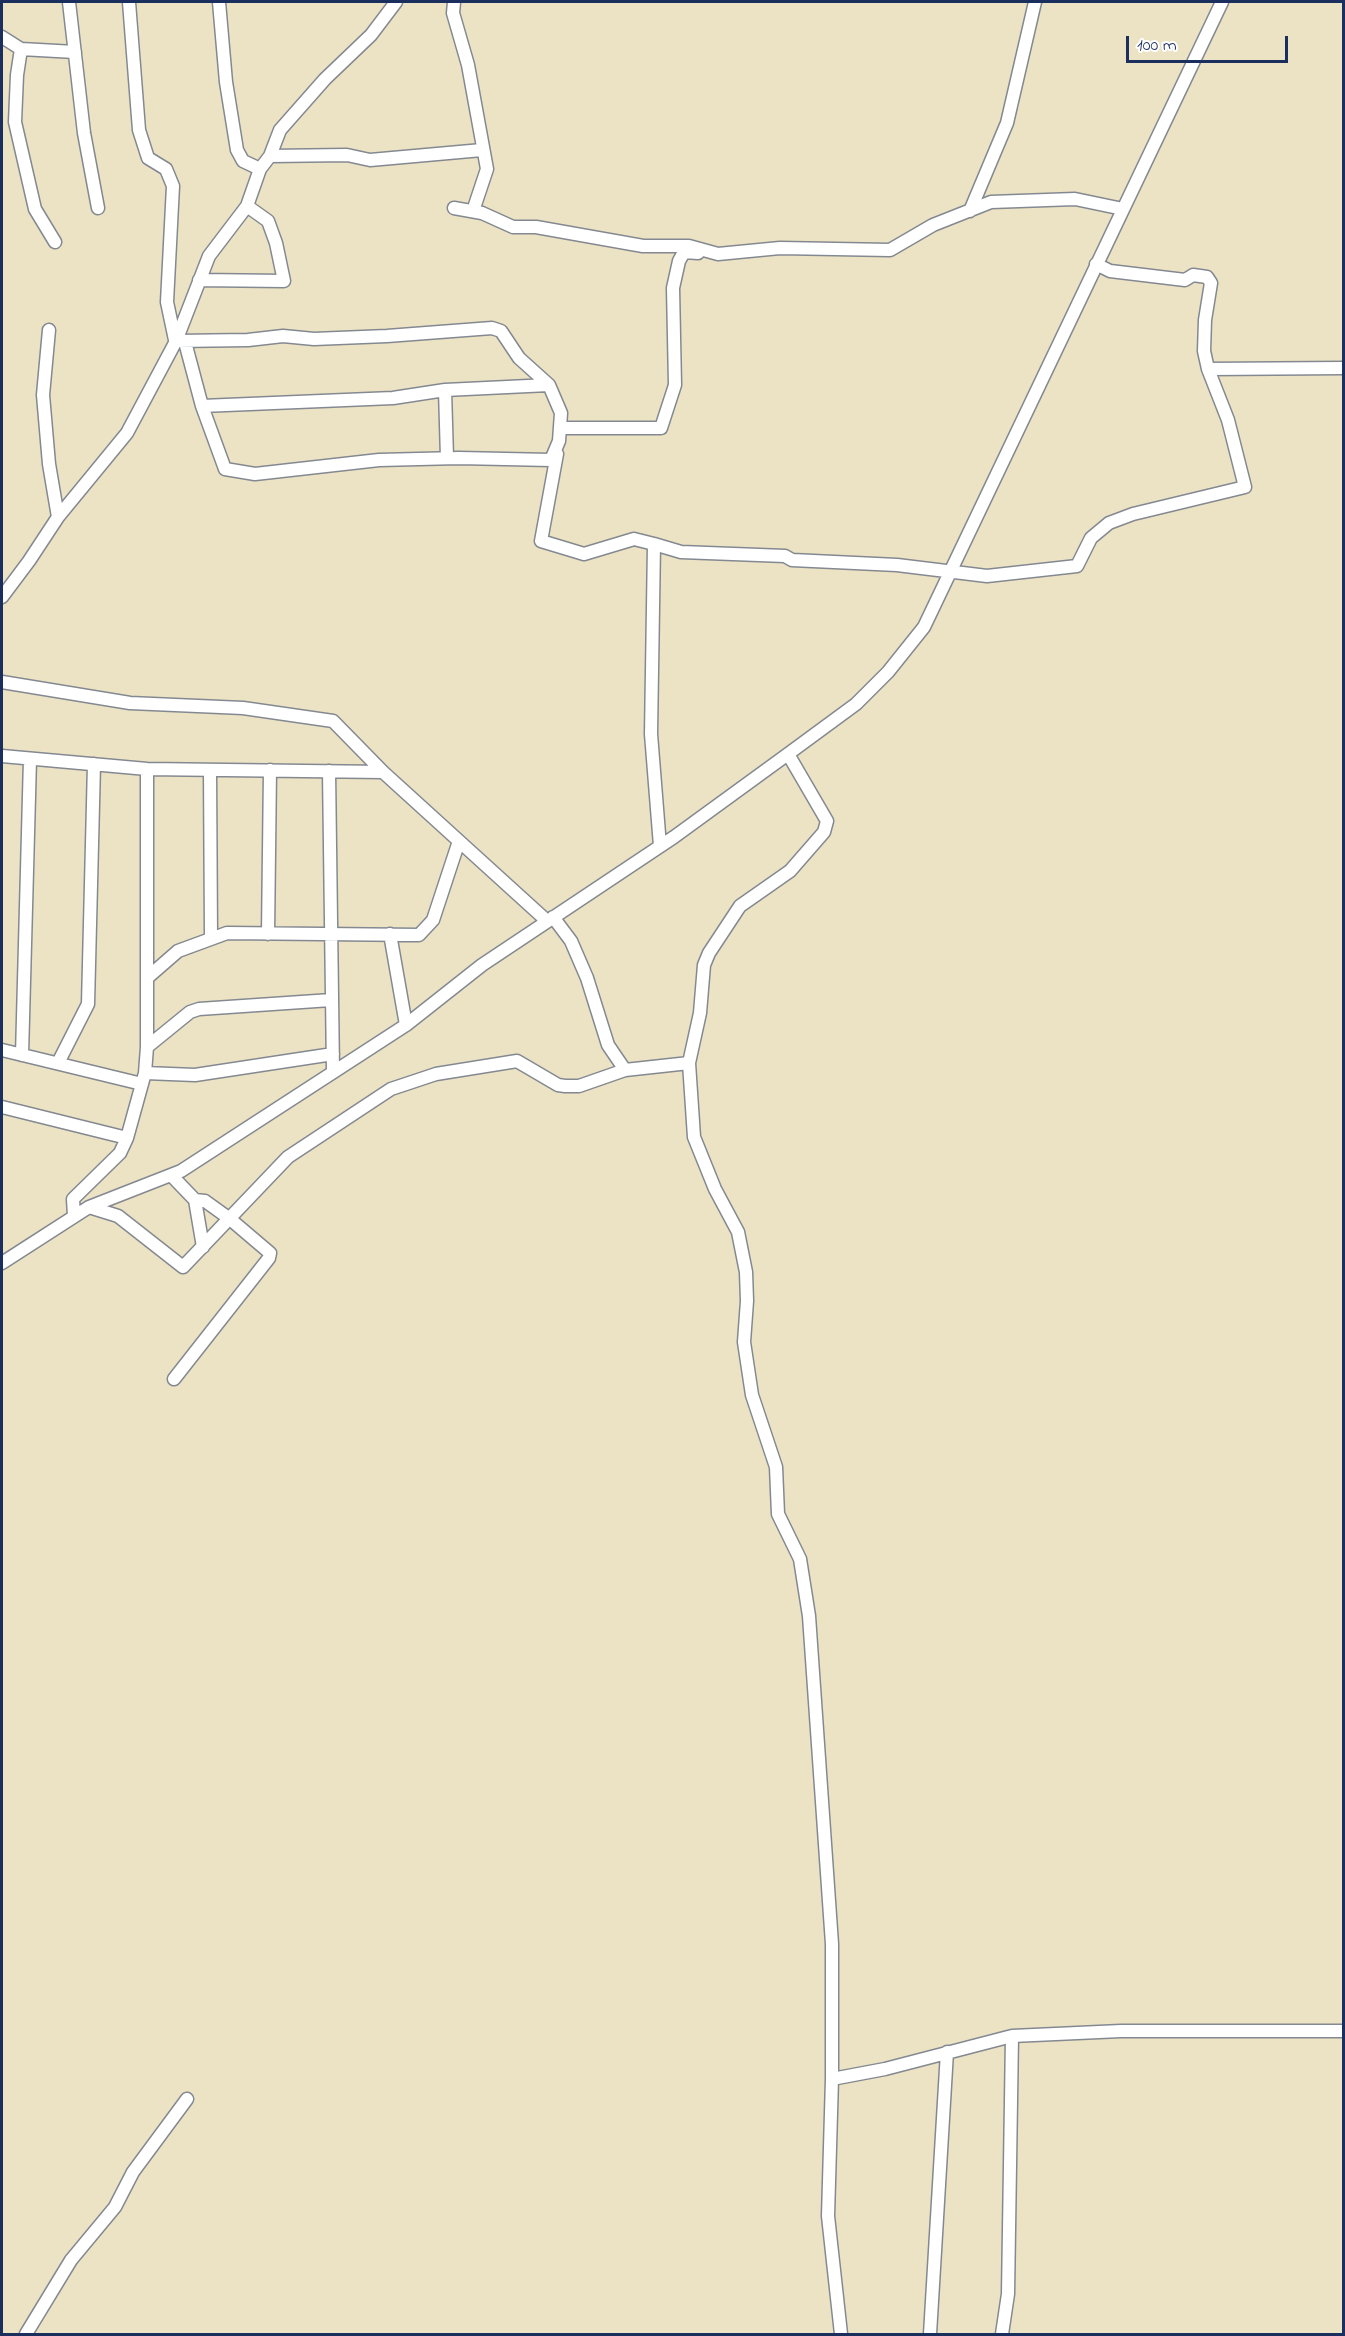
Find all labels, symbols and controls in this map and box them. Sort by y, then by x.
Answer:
scale bar [1129,24,1291,62]
text: 100 m [1137,33,1177,59]

